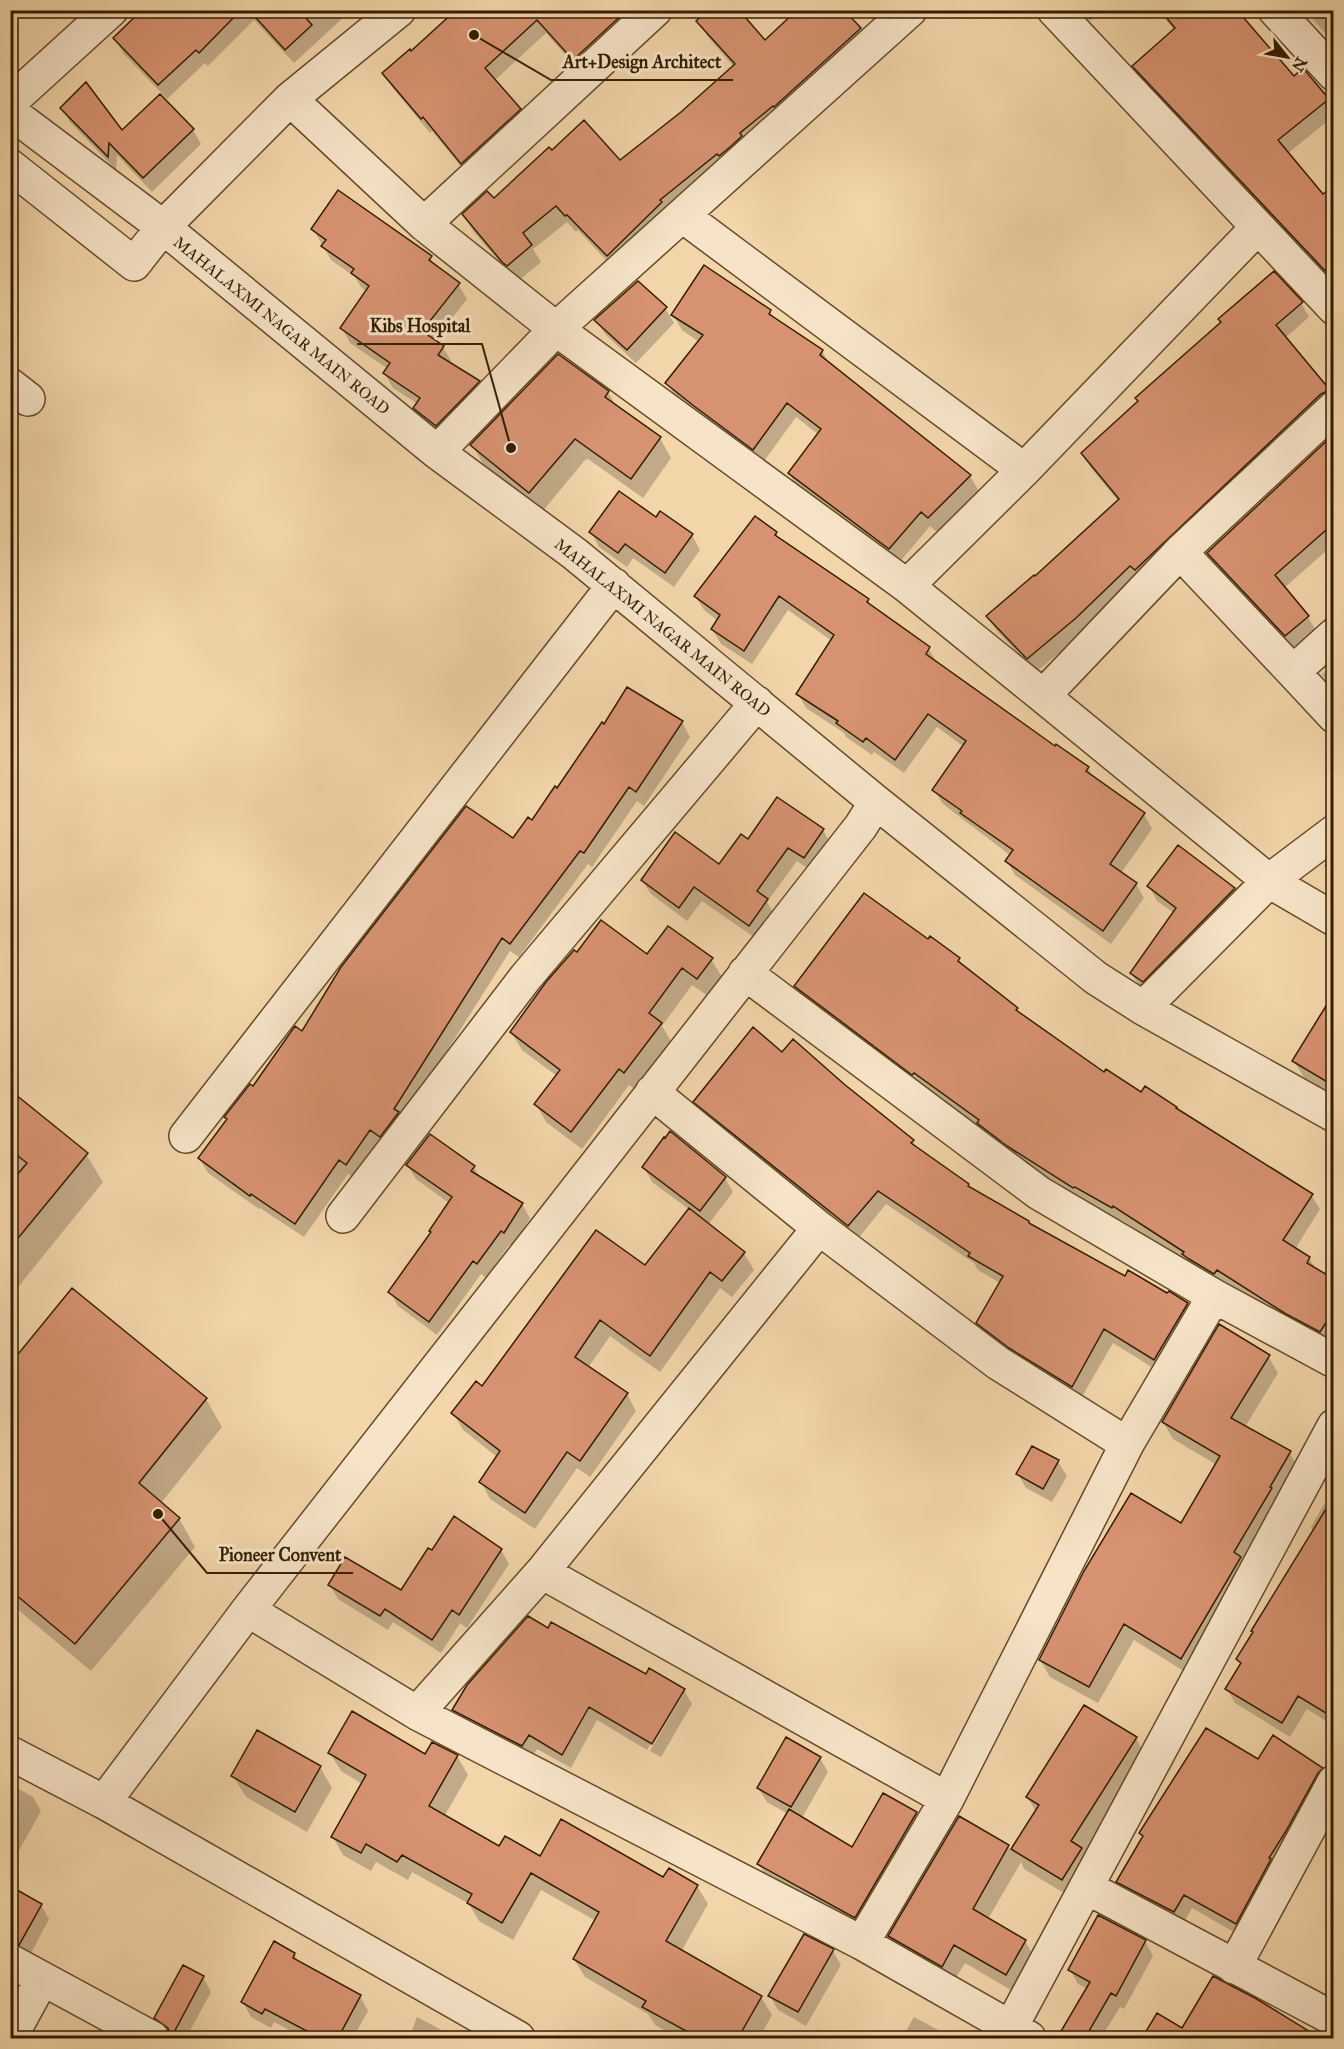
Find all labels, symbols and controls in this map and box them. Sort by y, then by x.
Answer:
north arrow [1257,27,1317,87]
callout: Art+Design Architect [551,44,733,80]
text: Art+Design Architect [562,51,722,74]
text: N [1288,54,1311,76]
street label: MAHALAXMI NAGAR MAIN ROAD [170,232,394,419]
callout: Kibs Hospital [357,308,482,344]
text: Kibs Hospital [370,315,471,338]
street label: MAHALAXMI NAGAR MAIN ROAD [551,534,775,721]
callout: Pioneer Convent [207,1537,353,1573]
text: Pioneer Convent [219,1544,342,1566]

